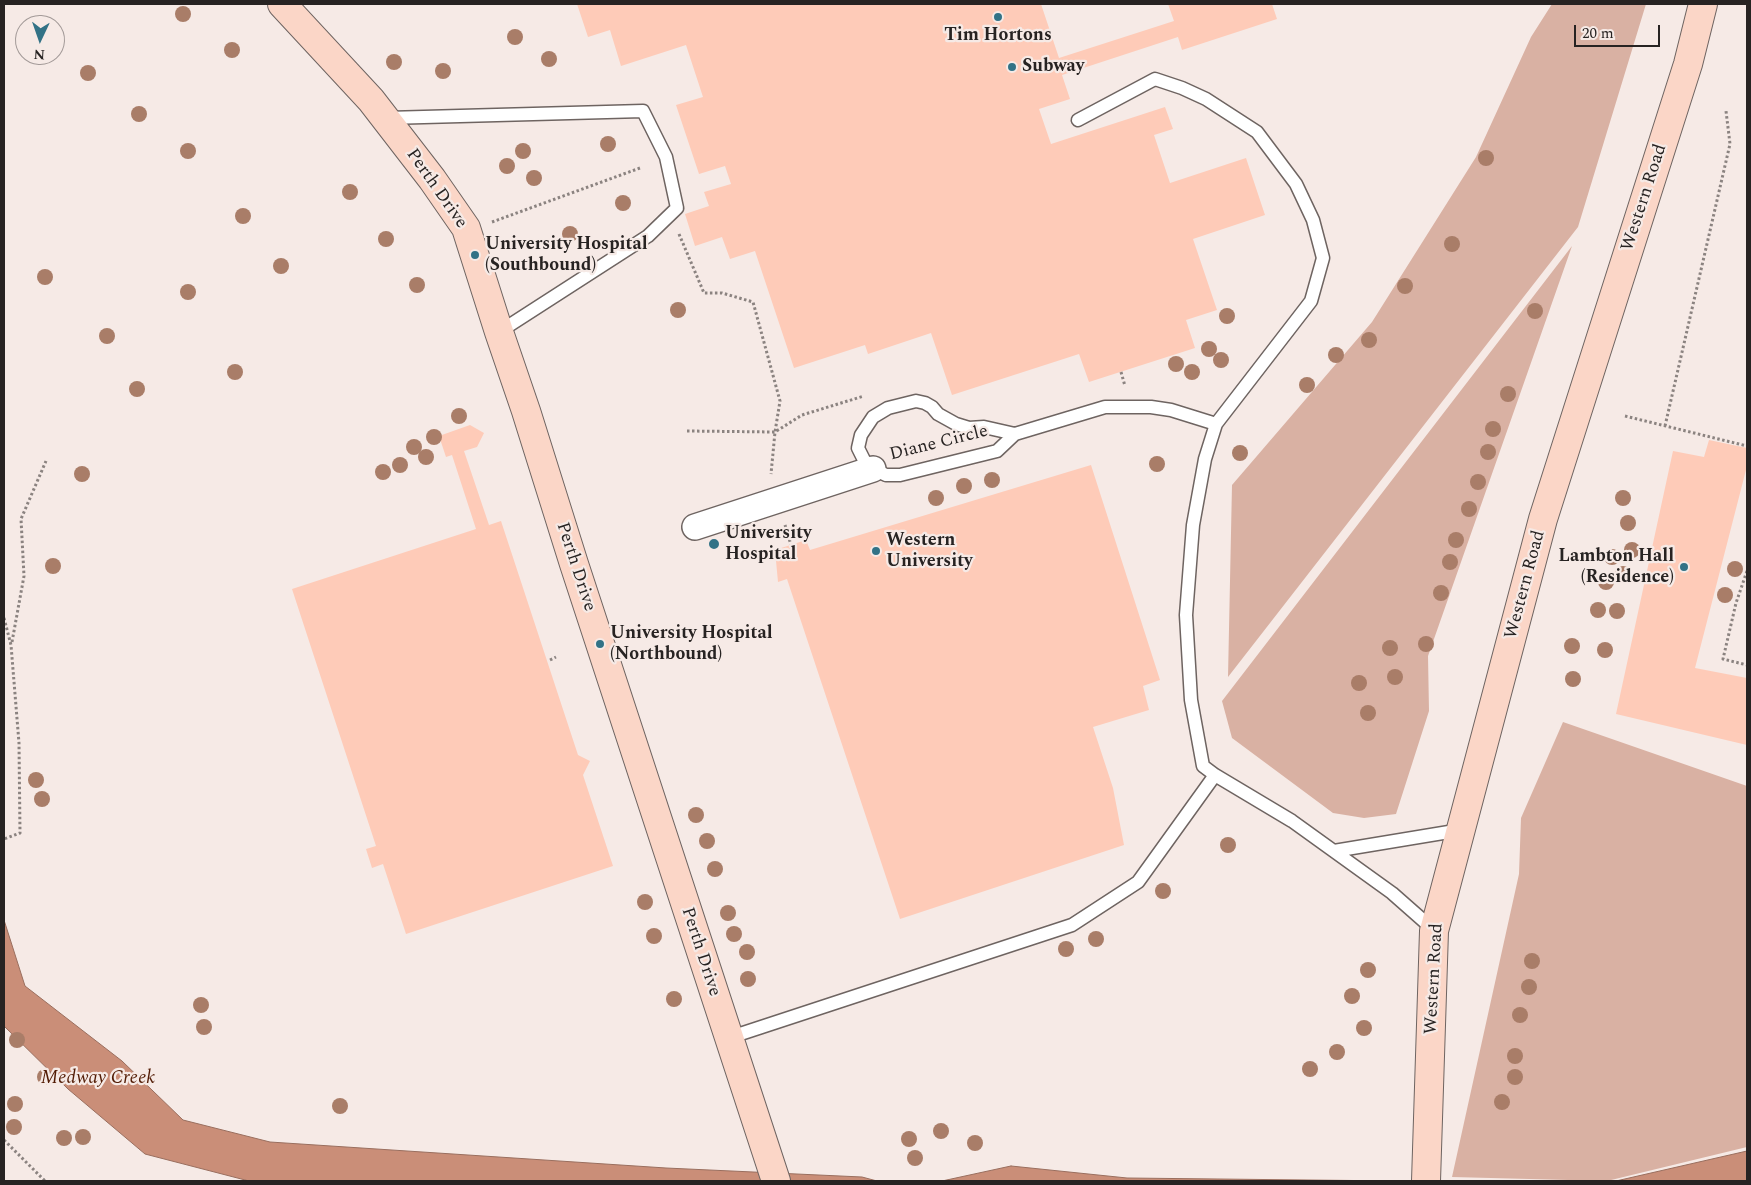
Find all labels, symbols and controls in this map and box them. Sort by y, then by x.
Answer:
marker: Tim Hortons [992,11,1004,23]
north arrow [15,15,65,65]
scale bar [1576,15,1662,47]
text: 20 m [1582,22,1614,45]
place label: Tim Hortons [944,25,1052,47]
text: N [33,44,46,65]
place label: Subway [1022,56,1084,78]
marker: Subway [1006,61,1018,73]
street label: Western Road [1618,142,1672,254]
street label: Perth Drive [401,145,471,233]
place label: University Hospital (Southbound) [485,234,648,276]
marker: University Hospital (Southbound) [469,249,481,261]
street label: Diane Circle [888,421,990,467]
street label: Perth Drive [550,520,600,614]
place label: University Hospital [725,523,812,566]
street label: Western Road [1501,528,1551,642]
place label: Western University [886,530,973,572]
marker: University Hospital [707,537,721,551]
marker: Western University [870,545,882,557]
place label: Lambton Hall (Residence) [1558,546,1674,588]
marker: Lambton Hall (Residence) [1678,561,1690,573]
place label: University Hospital (Northbound) [610,623,773,666]
marker: University Hospital (Northbound) [594,638,606,650]
street label: Perth Drive [675,905,725,999]
street label: Western Road [1421,923,1449,1035]
water label: Medway Creek [41,1068,155,1090]

